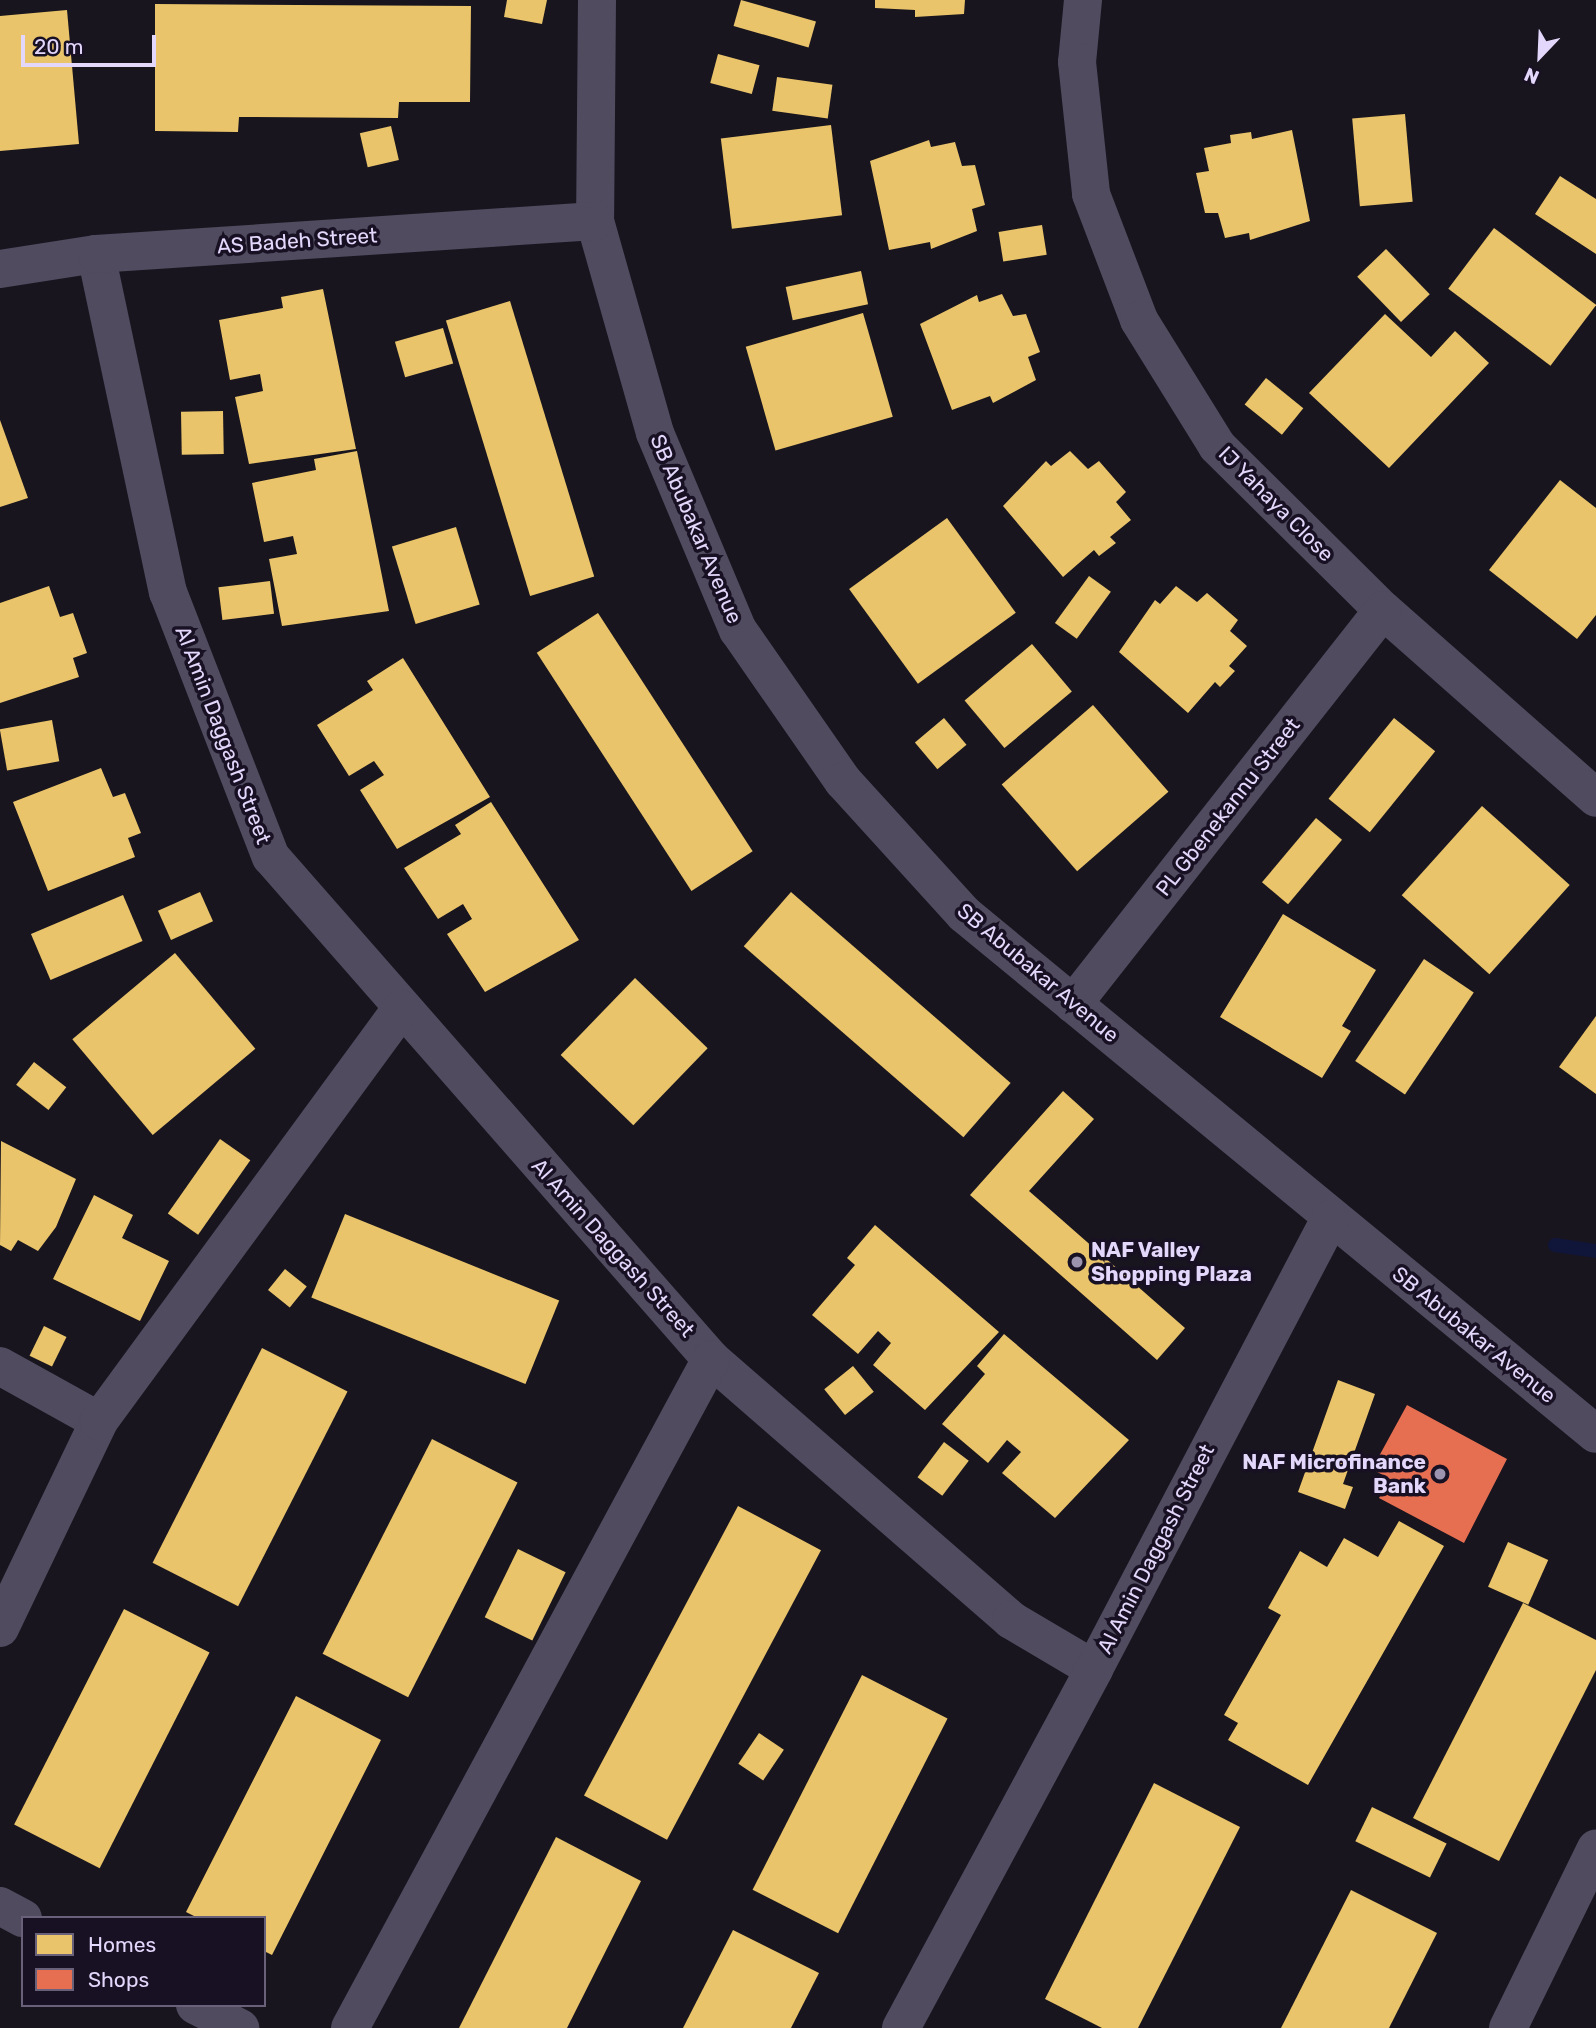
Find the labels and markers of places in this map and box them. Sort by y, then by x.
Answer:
place label: NAF Valley Shopping Plaza [1091,1237,1252,1287]
marker: NAF Valley Shopping Plaza [1069,1254,1085,1270]
place label: NAF Microfinance Bank [1242,1449,1426,1499]
marker: NAF Microfinance Bank [1432,1466,1448,1482]

